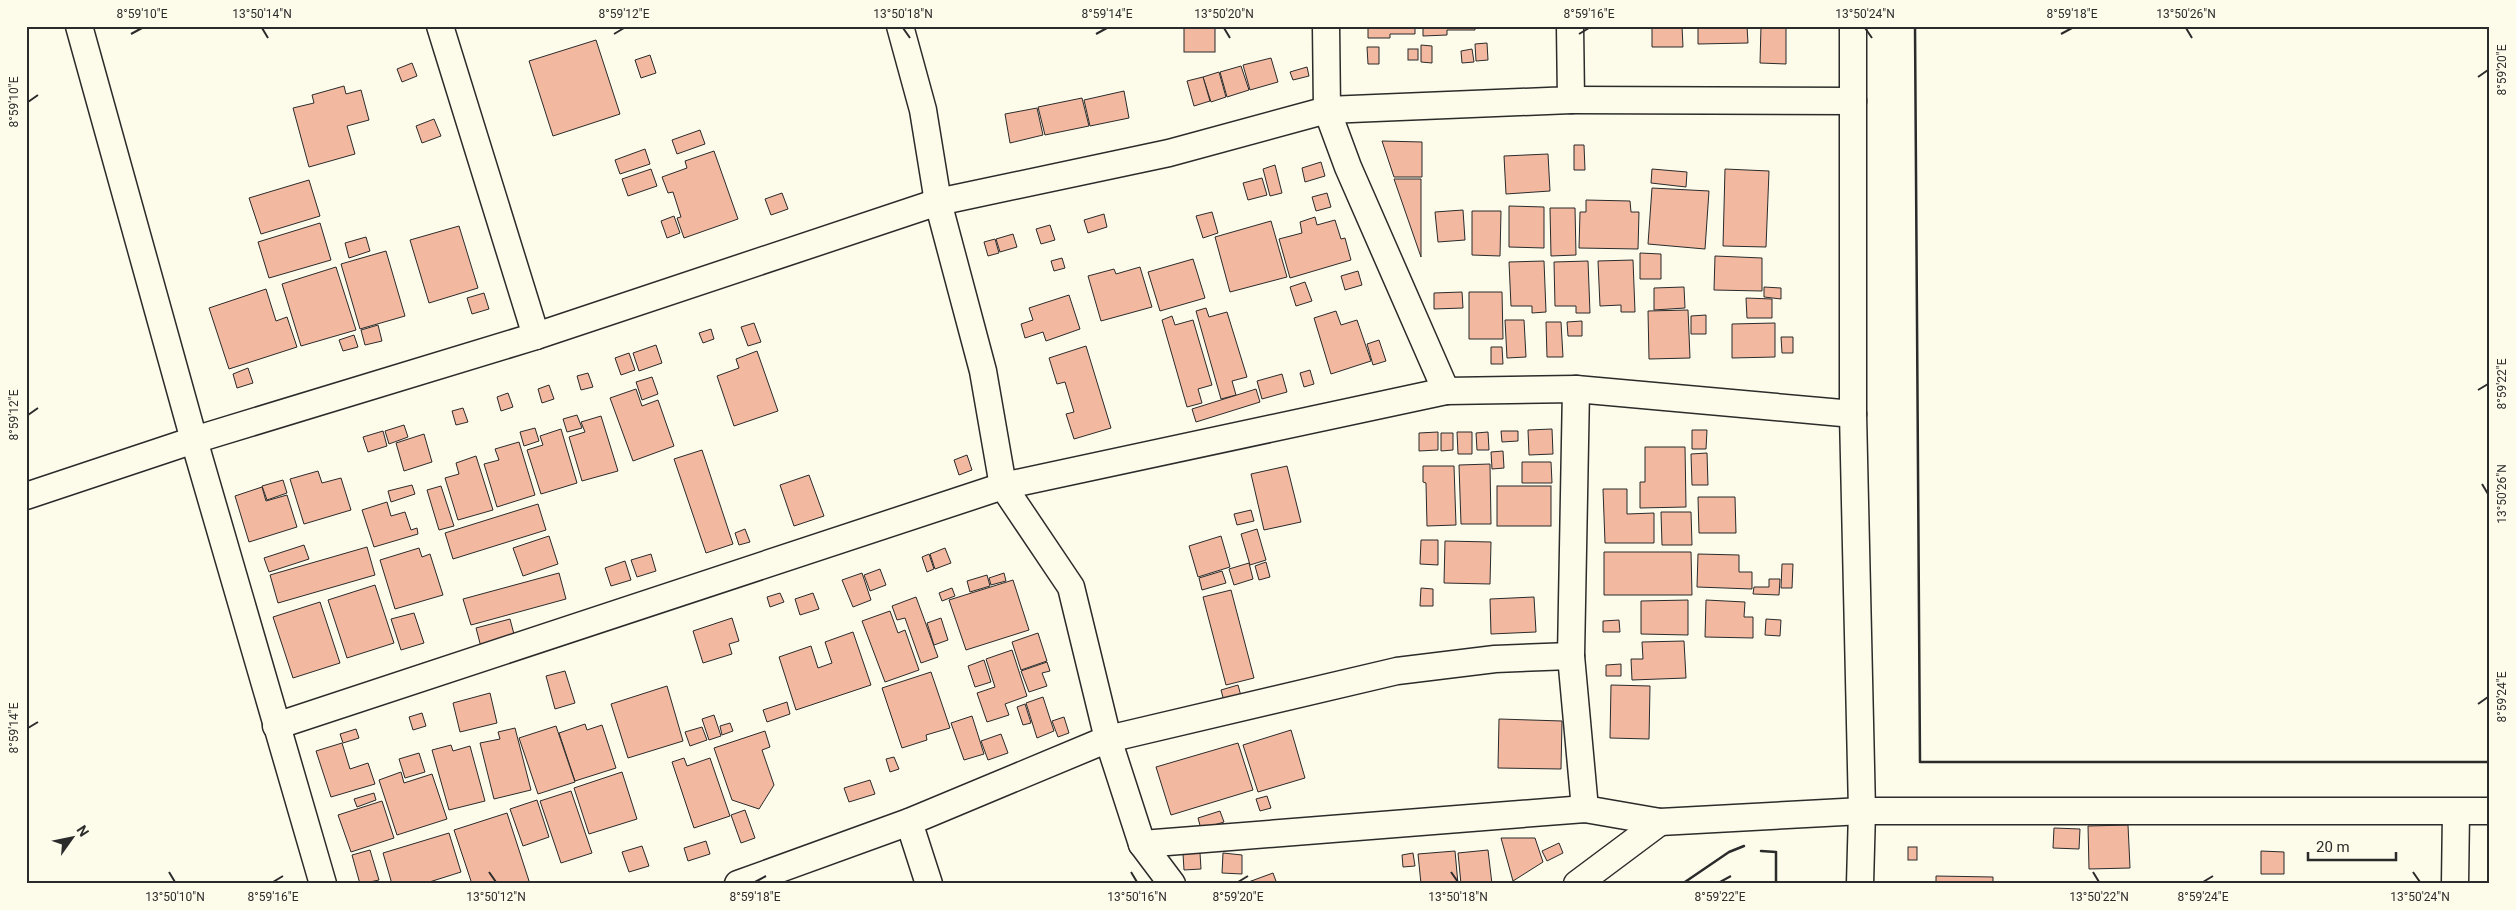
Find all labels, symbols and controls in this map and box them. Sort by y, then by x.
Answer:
text: 8°59'10"E [117,7,168,21]
text: 13°50'14"N [232,7,292,21]
text: 8°59'12"E [599,7,650,21]
text: 13°50'18"N [873,7,933,21]
text: 8°59'14"E [1082,7,1133,21]
text: 13°50'20"N [1194,7,1254,21]
text: 8°59'16"E [1564,7,1615,21]
text: 13°50'24"N [1835,7,1895,21]
text: 8°59'18"E [2047,7,2098,21]
text: 13°50'26"N [2156,7,2216,21]
text: 8°59'20"E [2495,44,2509,95]
text: 8°59'10"E [7,76,21,127]
text: 8°59'22"E [2495,358,2509,409]
text: 8°59'12"E [7,389,21,440]
text: 13°50'26"N [2495,464,2509,524]
text: 8°59'24"E [2495,671,2509,722]
text: 8°59'14"E [7,702,21,753]
north arrow [48,812,98,862]
text: N [73,822,92,839]
scale bar [2308,830,2396,862]
text: 20 m [2316,838,2350,856]
text: 13°50'10"N [145,890,205,904]
text: 8°59'16"E [248,890,299,904]
text: 13°50'12"N [466,890,526,904]
text: 8°59'18"E [730,890,781,904]
text: 13°50'16"N [1107,890,1167,904]
text: 8°59'20"E [1213,890,1264,904]
text: 13°50'18"N [1428,890,1488,904]
text: 8°59'22"E [1695,890,1746,904]
text: 13°50'22"N [2069,890,2129,904]
text: 8°59'24"E [2178,890,2229,904]
text: 13°50'24"N [2390,890,2450,904]

